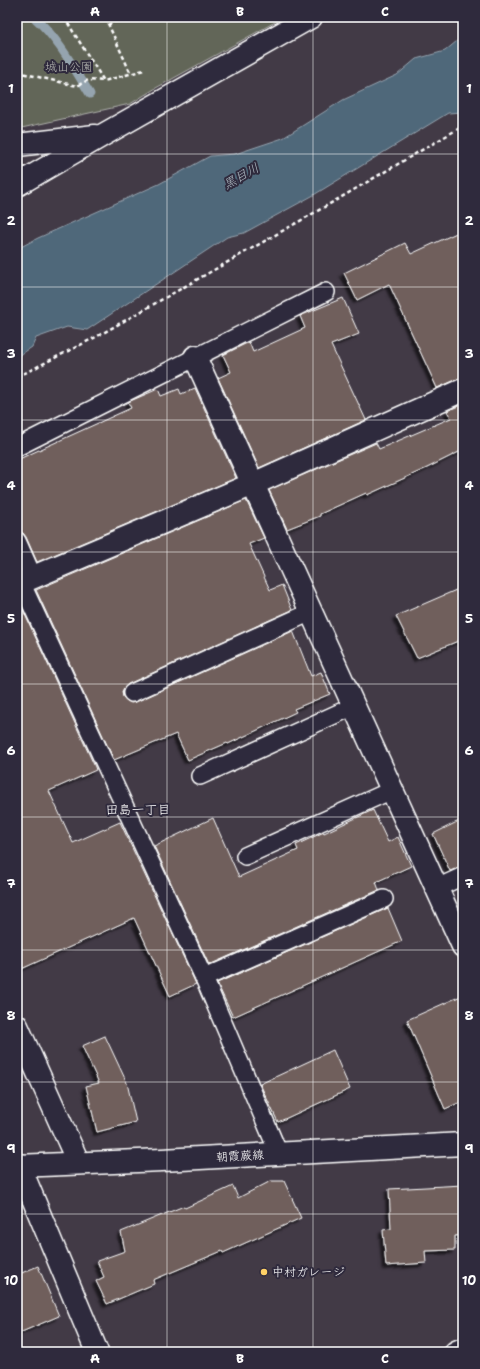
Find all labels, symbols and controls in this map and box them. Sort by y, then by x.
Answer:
text: A [90,3,100,20]
text: B [236,3,244,20]
text: C [381,3,389,20]
park label: 城山公園 [45,59,93,75]
text: 1 [8,80,14,97]
text: 1 [466,80,472,97]
water label: 黒目川 [220,159,262,193]
text: 2 [6,212,16,229]
text: 2 [464,212,474,229]
text: 3 [6,345,16,362]
text: 3 [464,345,474,362]
text: 4 [6,477,16,494]
text: 4 [464,477,474,494]
text: 5 [7,610,15,627]
text: 5 [465,610,473,627]
text: 6 [6,742,16,759]
text: 6 [464,742,474,759]
district label: 田島一丁目 [105,801,171,818]
text: 7 [6,875,16,892]
text: 7 [464,875,474,892]
text: 8 [6,1007,16,1024]
text: 8 [464,1007,474,1024]
text: 9 [6,1140,16,1157]
text: 9 [464,1140,474,1157]
street label: 朝霞蕨線 [216,1147,264,1165]
place label: 中村ガレージ [272,1264,345,1280]
marker: 中村ガレージ [259,1267,269,1277]
text: 10 [4,1272,18,1289]
text: 10 [462,1272,476,1289]
text: A [90,1350,100,1367]
text: B [236,1350,244,1367]
text: C [381,1350,389,1367]

